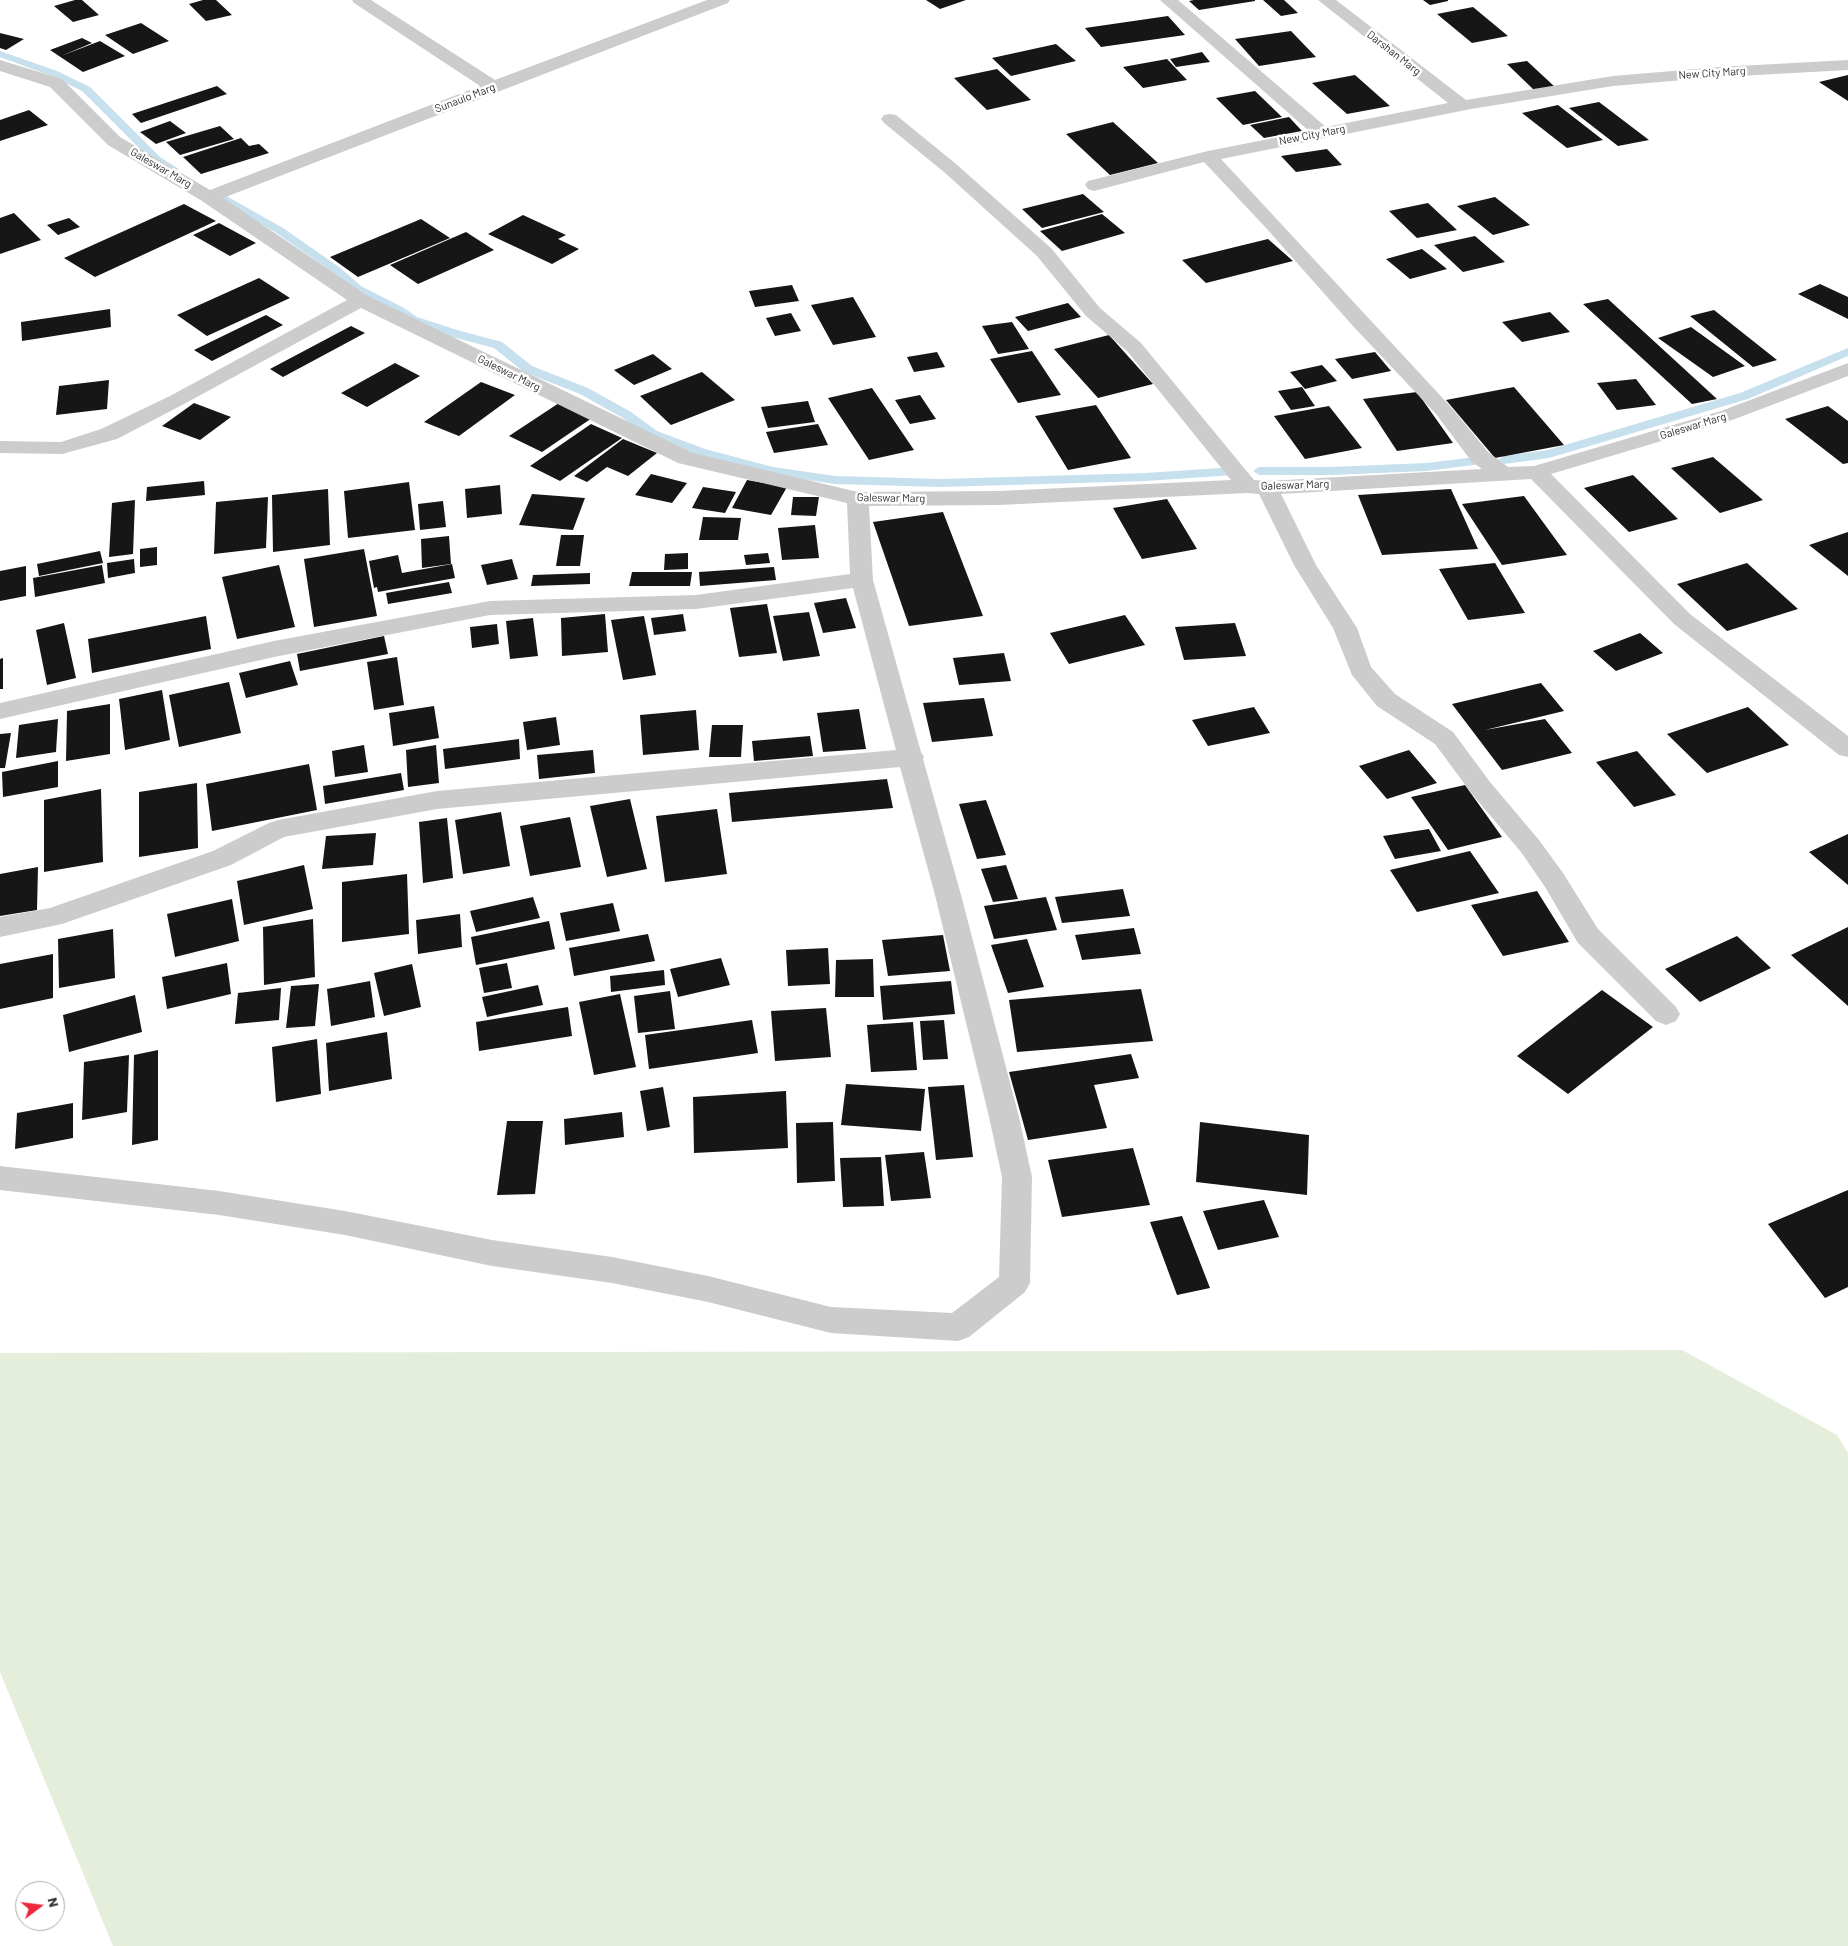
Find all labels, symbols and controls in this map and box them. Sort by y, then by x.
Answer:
street label: Darshan Marg [1365,28,1423,78]
street label: New City Marg [1678,64,1746,82]
street label: Sunaulo Marg [433,80,497,116]
street label: New City Marg [1278,122,1346,148]
street label: Galeswar Marg [128,145,194,191]
street label: Galeswar Marg [475,352,543,394]
street label: Galeswar Marg [1658,410,1728,442]
street label: Galeswar Marg [1261,477,1329,493]
street label: Galeswar Marg [857,491,925,505]
north arrow [15,1881,65,1931]
text: N [45,1896,63,1909]

